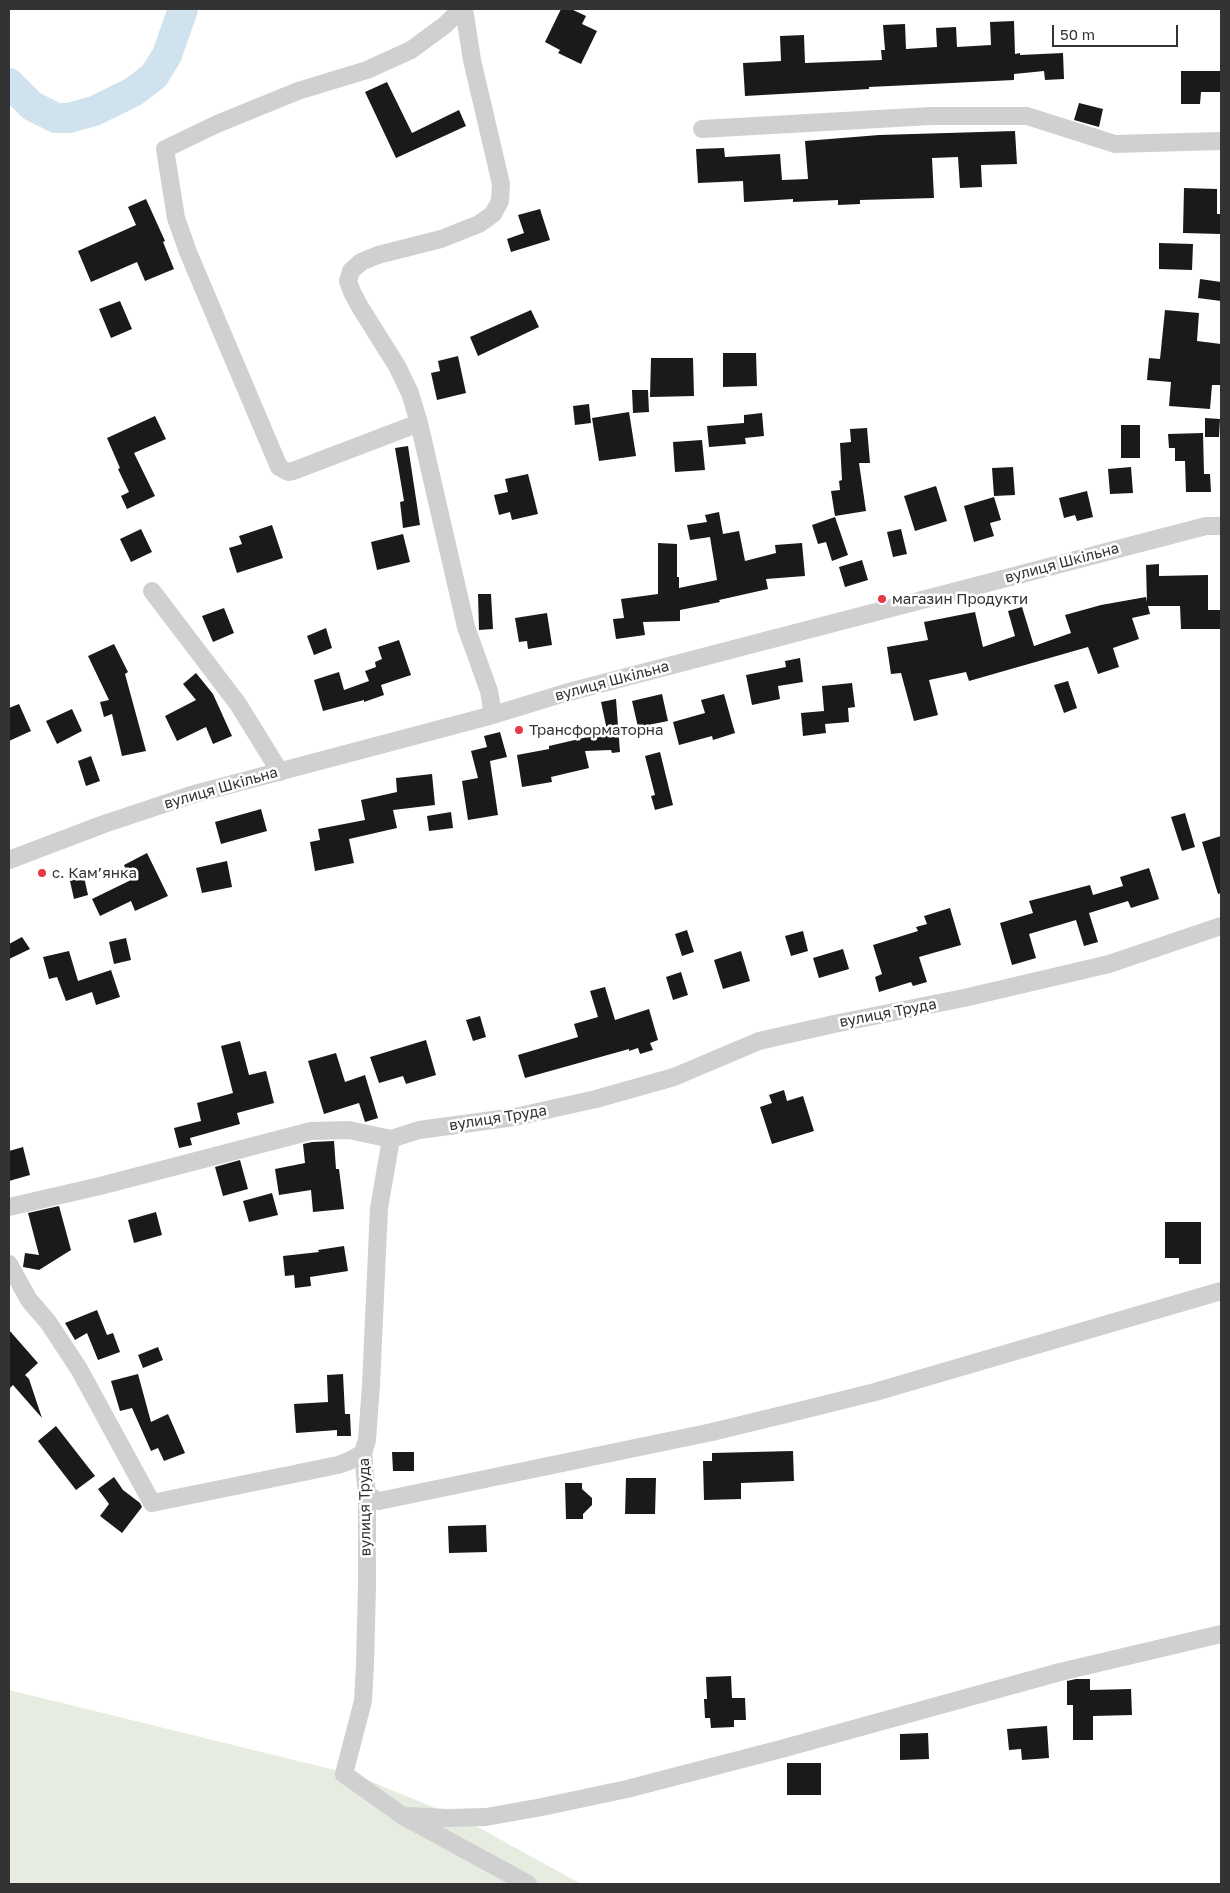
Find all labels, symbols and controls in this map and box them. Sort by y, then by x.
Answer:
scale bar [1055,15,1181,47]
text: 50 m [1060,25,1095,43]
street label: вулиця Шкільна [1003,539,1121,587]
place label: магазин Продукти [892,590,1028,608]
marker: магазин Продукти [876,593,888,605]
street label: вулиця Шкільна [553,657,671,705]
place label: Трансформаторна [529,721,663,739]
marker: Трансформаторна [513,724,525,736]
street label: вулиця Шкільна [162,763,280,813]
place label: с. Кам’янка [52,864,137,882]
marker: с. Кам’янка [36,867,48,879]
street label: вулиця Труда [838,995,938,1031]
street label: вулиця Труда [448,1101,548,1135]
street label: вулиця Труда [355,1458,375,1556]

